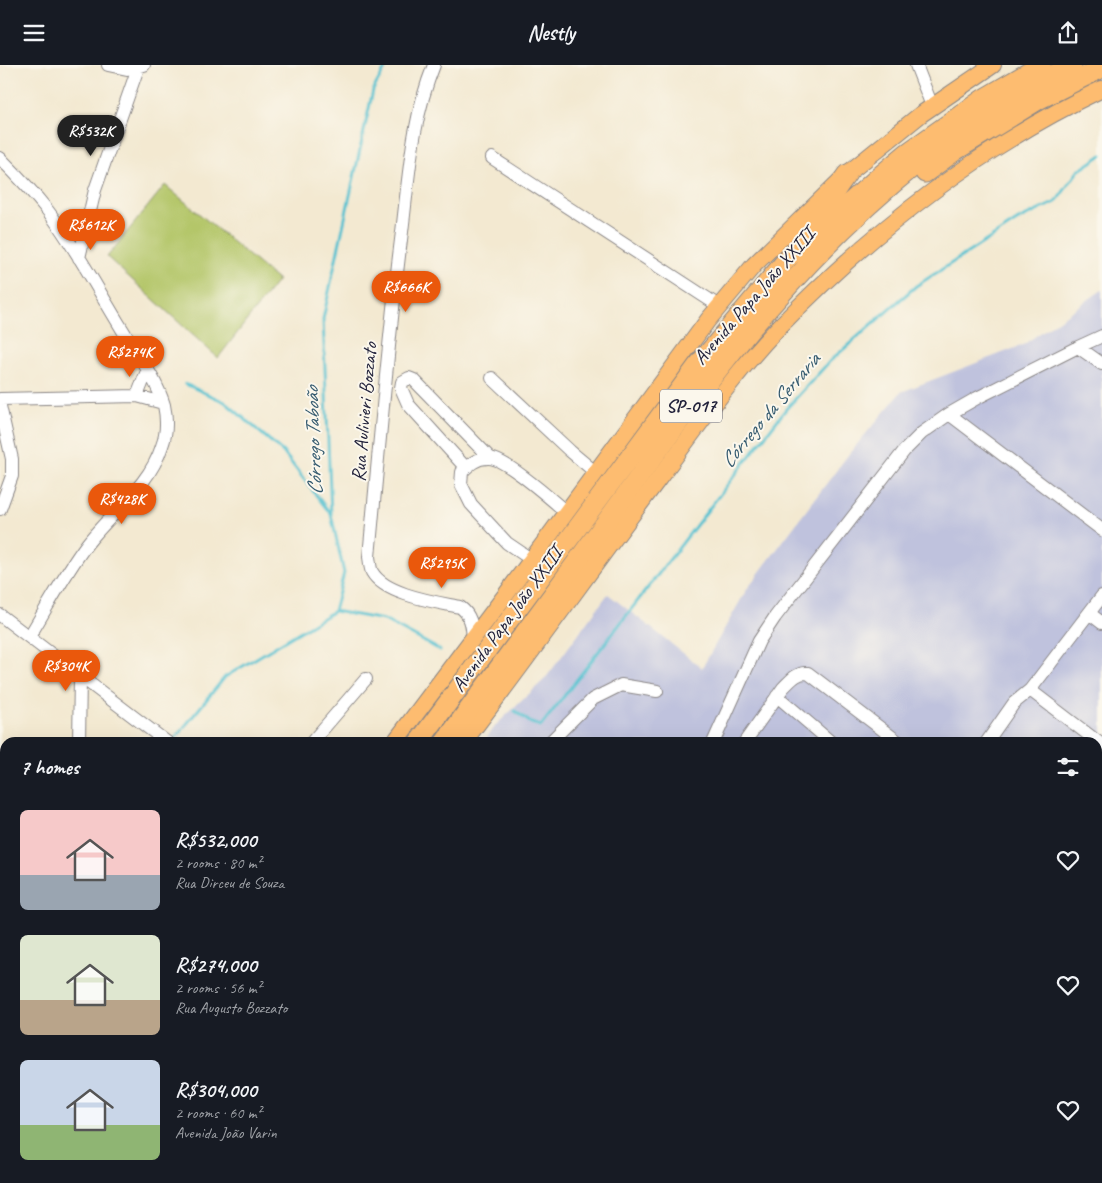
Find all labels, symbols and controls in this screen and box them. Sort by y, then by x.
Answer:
icon: menu [20,19,48,47]
text: Nestly [527,19,575,47]
icon: share [1054,19,1082,47]
pin: R$532K [50,114,132,157]
text: R$532K [68,121,114,141]
pin: R$612K [50,209,132,251]
text: R$612K [68,215,114,235]
street label: Avenida Papa João XXIII [688,219,823,370]
pin: R$666K [365,271,447,313]
text: R$666K [383,277,429,297]
pin: R$274K [89,335,171,378]
street label: Rua Aulivieri Bozzato [345,340,383,483]
text: R$274K [107,342,153,362]
water label: Córrego da Serraria [714,346,827,473]
water label: Córrego Taboão [298,384,328,496]
road number: SP-017 [660,389,722,423]
pin: R$428K [81,483,163,525]
text: R$428K [99,489,145,509]
street label: Avenida Papa João XXIII [446,538,570,697]
pin: R$295K [401,547,483,589]
text: R$295K [419,553,465,573]
pin: R$304K [25,649,107,692]
text: R$304K [43,656,89,676]
icon: filters [1054,753,1082,781]
text: 7 homes [20,754,79,780]
text: R$532,000 [175,827,256,853]
icon: home [60,830,120,890]
icon: heart [1054,846,1082,874]
text: 2 rooms · 80 m² [175,853,261,873]
text: Rua Dirceu de Souza [175,873,284,893]
text: R$274,000 [175,952,257,978]
icon: home [60,955,120,1015]
icon: heart [1054,971,1082,999]
text: 2 rooms · 56 m² [175,978,261,998]
text: Rua Augusto Bozzato [175,998,287,1018]
text: R$304,000 [175,1077,257,1103]
icon: home [60,1080,120,1140]
icon: heart [1054,1096,1082,1124]
text: 2 rooms · 60 m² [175,1103,261,1123]
text: Avenida João Varin [175,1123,277,1143]

